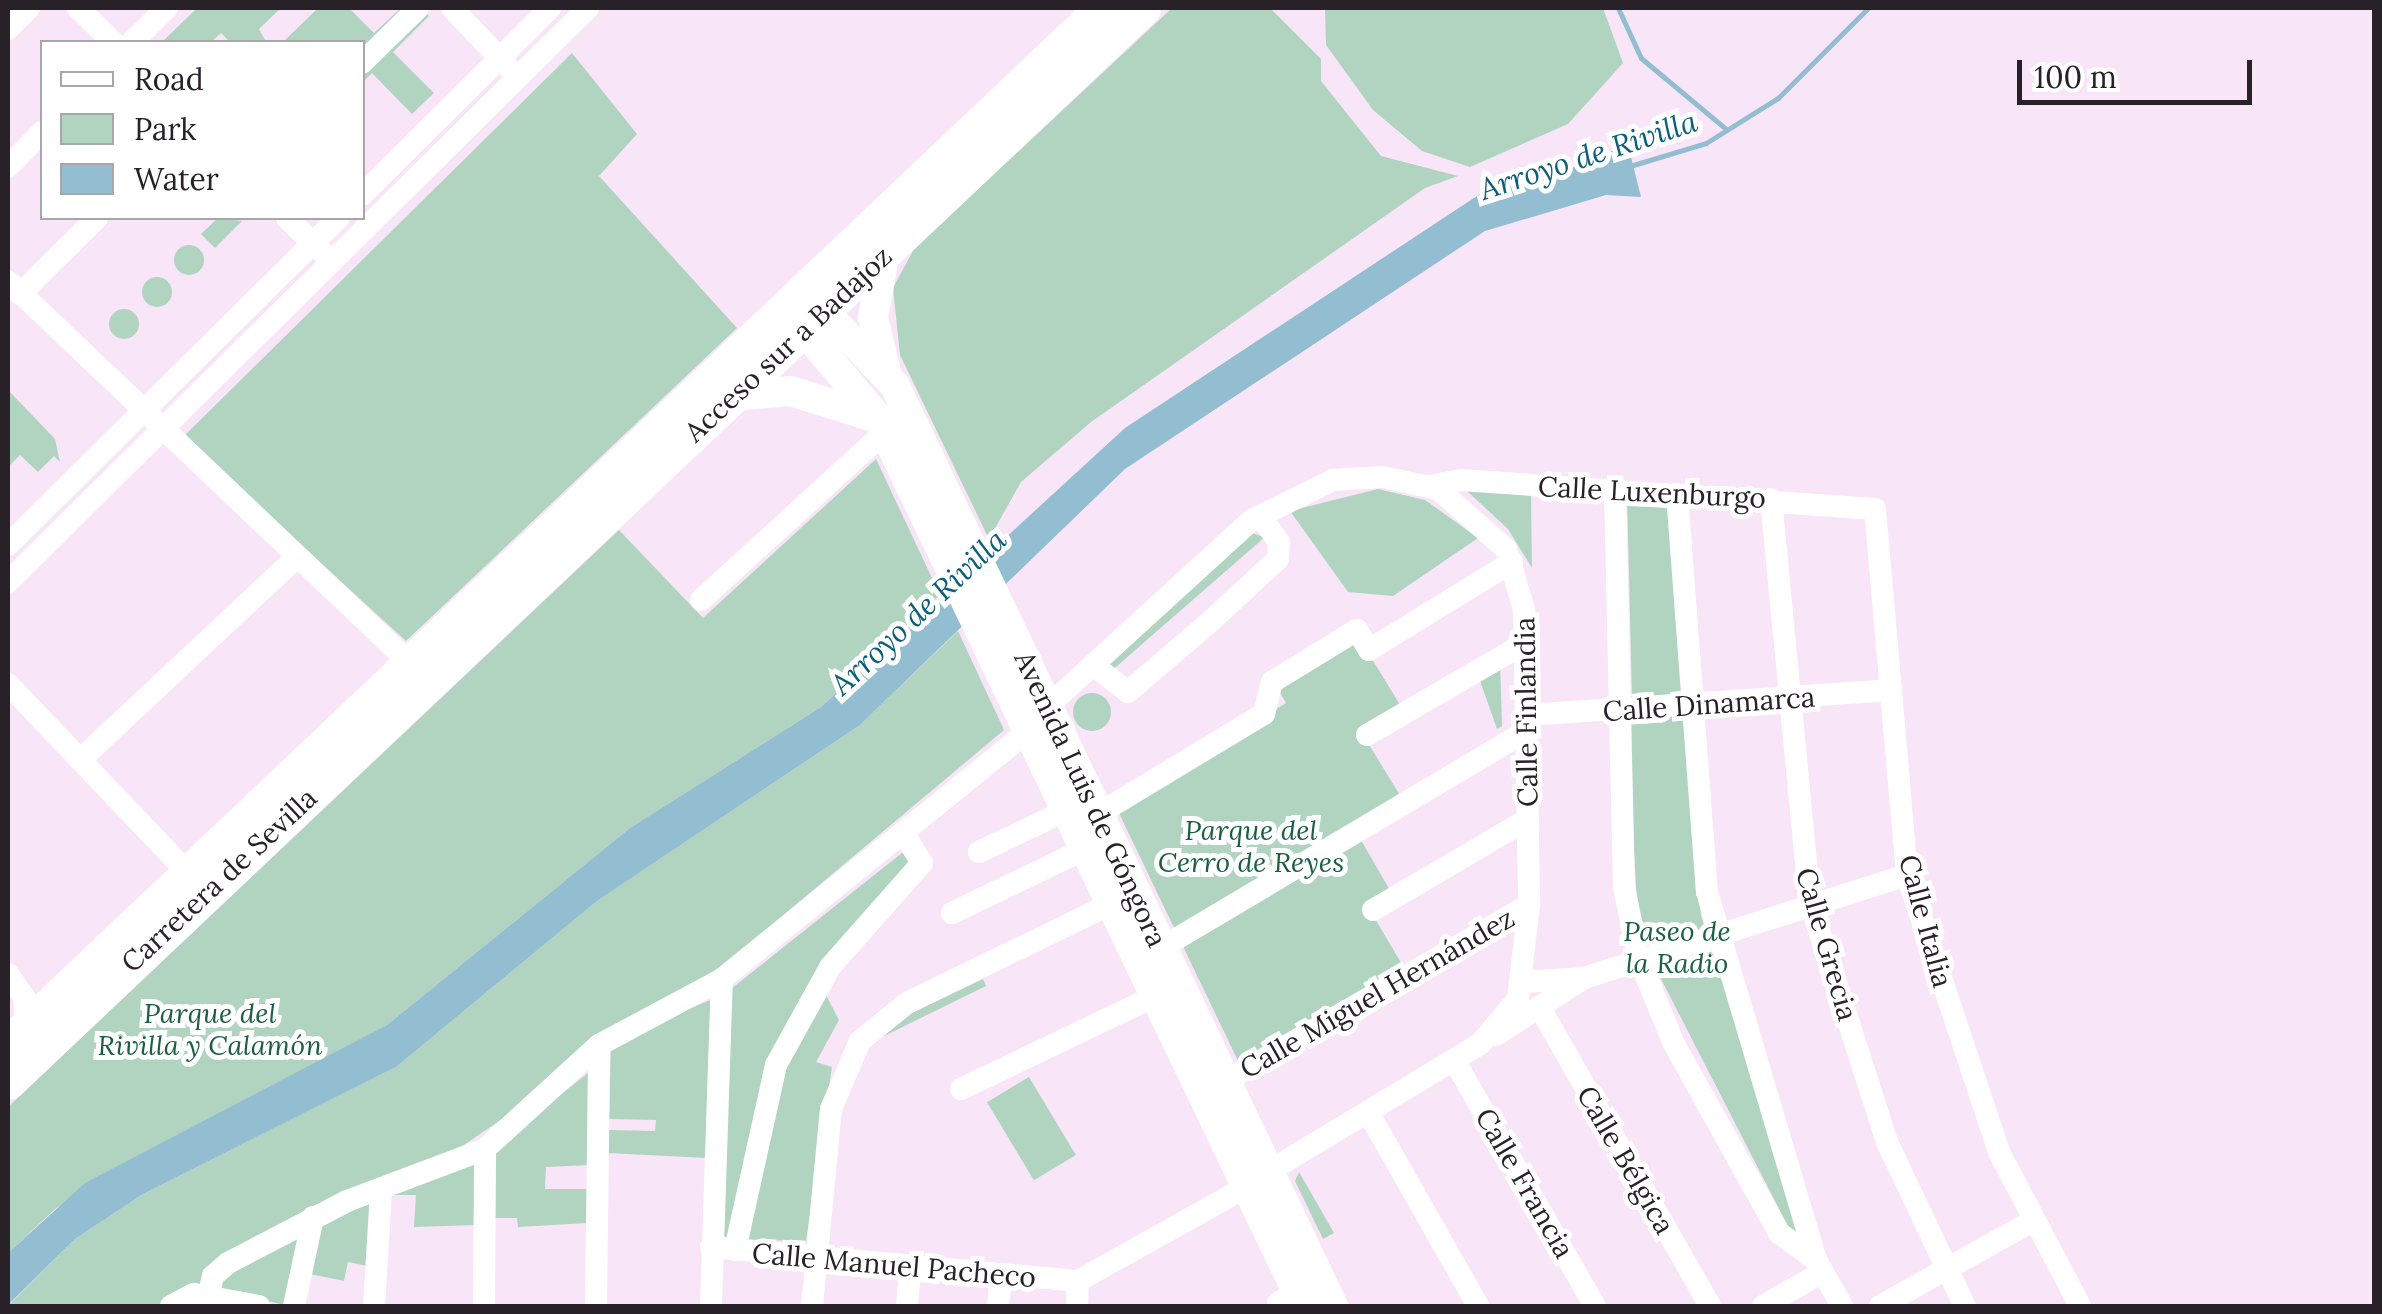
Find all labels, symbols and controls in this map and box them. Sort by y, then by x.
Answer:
legend [40,40,365,220]
scale bar [2022,40,2257,102]
text: 100 m [2034,58,2117,96]
text: Road [134,60,204,98]
water label: Arroyo de Rivilla [1475,103,1701,207]
text: Park [134,110,196,148]
text: Water [134,160,219,198]
street label: Acceso sur a Badajoz [677,239,899,449]
street label: Calle Luxenburgo [1537,469,1767,515]
water label: Arroyo de Rivilla [823,522,1013,702]
street label: Calle Finlandia [1508,617,1544,807]
street label: Avenida Luis de Góngora [1008,646,1174,952]
street label: Calle Dinamarca [1602,680,1816,728]
street label: Carretera de Sevilla [114,781,324,979]
park label: Parque del Cerro de Reyes [1158,813,1344,879]
street label: Calle Italia [1892,851,1960,991]
street label: Calle Grecia [1789,864,1865,1024]
street label: Calle Miguel Hernández [1234,901,1520,1085]
park label: Paseo de la Radio [1623,914,1731,980]
park label: Parque del Rivilla y Calamón [98,996,322,1062]
street label: Calle Bélgica [1570,1080,1682,1240]
street label: Calle Francia [1469,1102,1581,1264]
street label: Calle Manuel Pacheco [751,1236,1037,1294]

